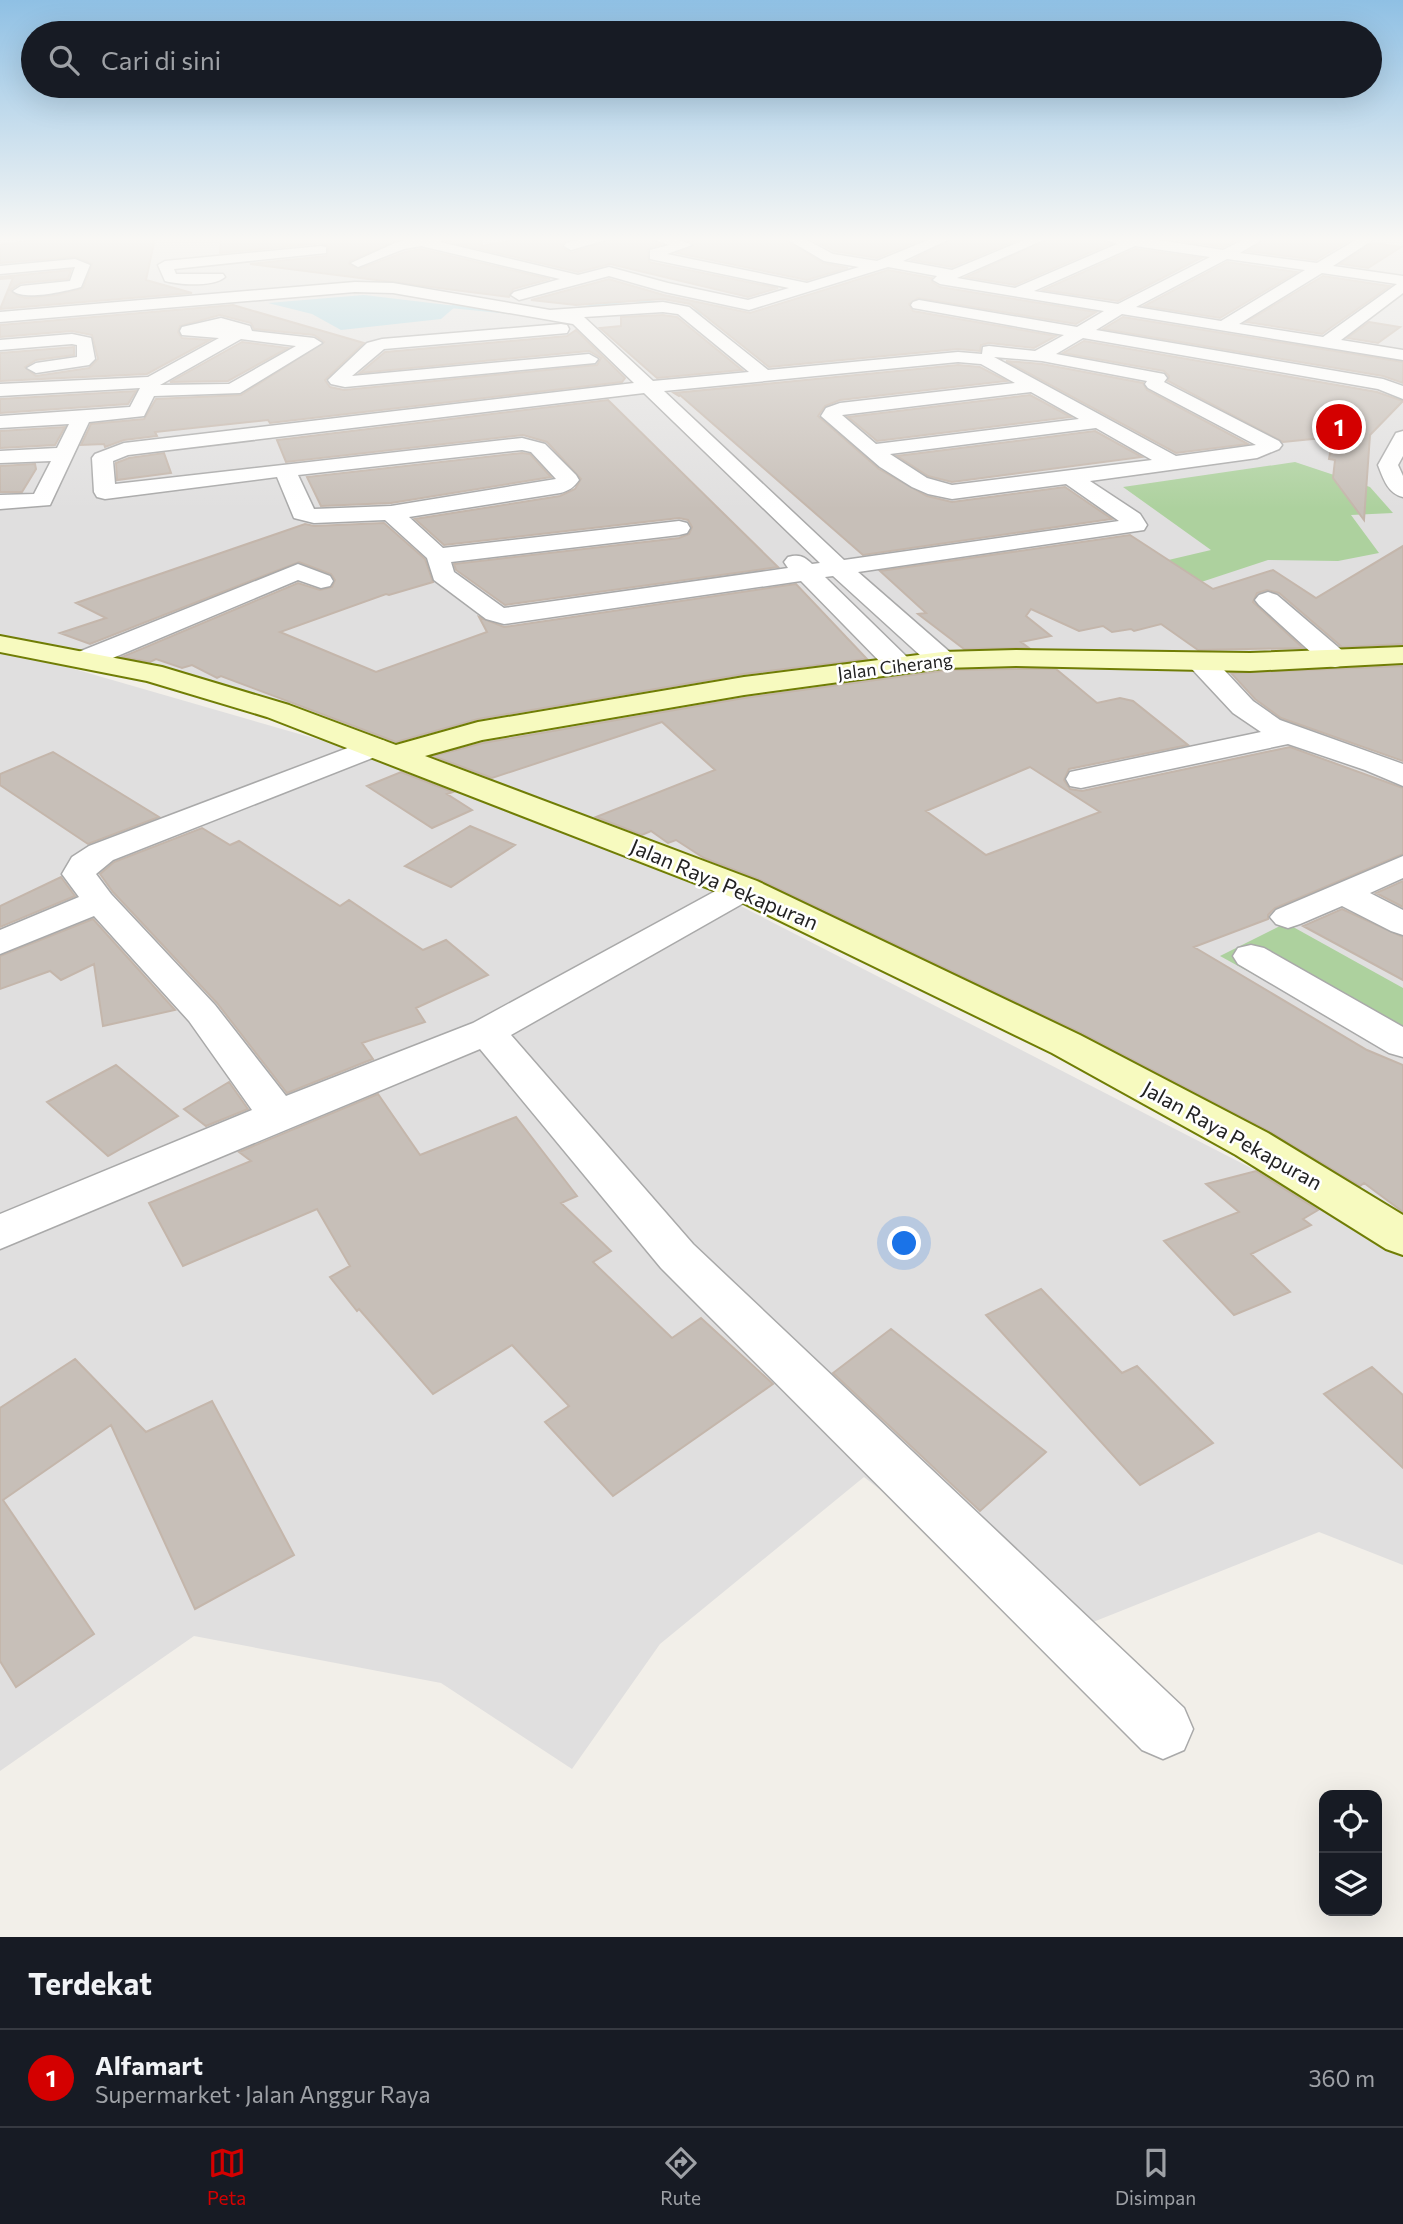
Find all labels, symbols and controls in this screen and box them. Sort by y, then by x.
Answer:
search box [21,21,1382,98]
icon: search [45,41,83,79]
text: Cari di sini [101,44,221,75]
pin: 1 [1316,401,1362,453]
street label: Jalan Ciherang [836,648,954,684]
street label: Jalan Raya Pekapuran [627,833,822,934]
street label: Jalan Raya Pekapuran [1139,1075,1327,1194]
your location [887,1226,921,1260]
map controls [1319,1790,1382,1916]
button: locate [1319,1790,1382,1853]
button: layers [1319,1853,1382,1916]
text: Terdekat [28,1964,152,2001]
text: Alfamart [95,2049,203,2080]
text: 1 [46,2064,56,2092]
text: 360 m [1308,2064,1375,2092]
text: Supermarket · Jalan Anggur Raya [95,2080,431,2108]
tab: Peta [207,2144,246,2209]
tab: Rute [660,2144,701,2209]
tab: Disimpan [1115,2144,1196,2209]

